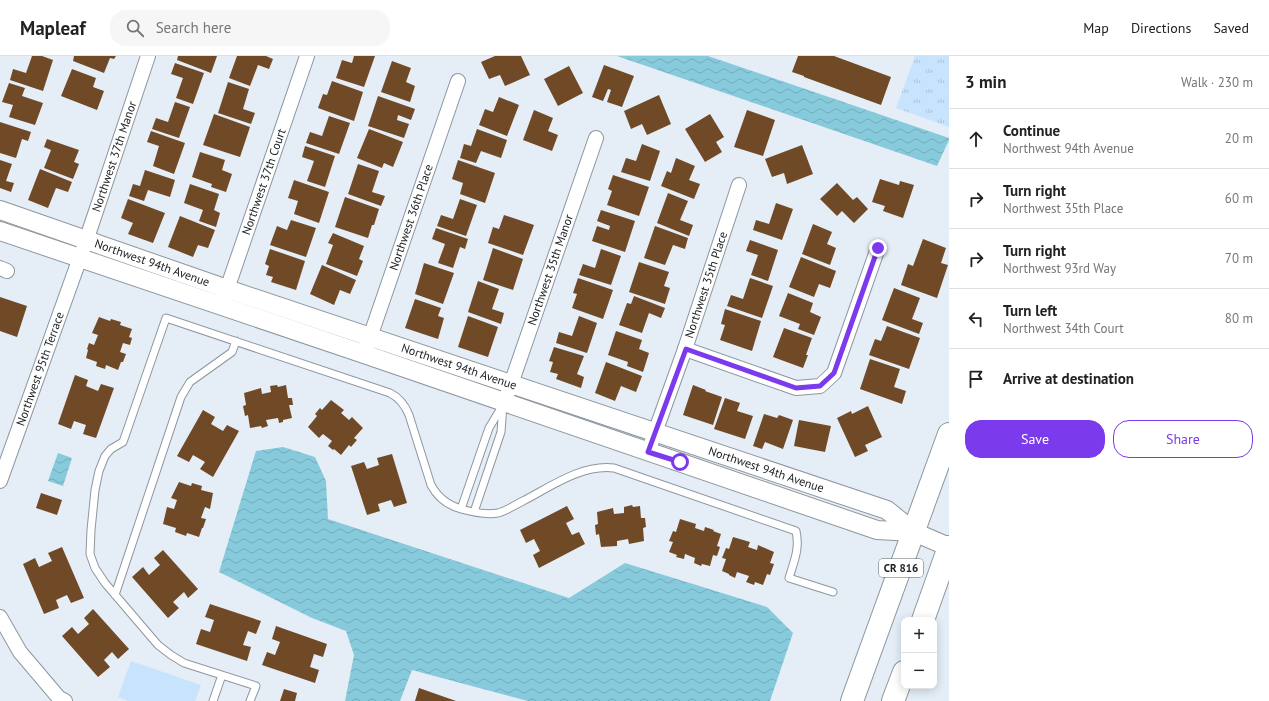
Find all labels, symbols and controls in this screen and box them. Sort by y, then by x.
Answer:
search box [110,10,390,46]
text: Mapleaf [20,16,86,40]
icon: search [124,17,146,39]
text: Search here [156,18,231,37]
text: Map [1083,19,1109,37]
text: Directions [1131,19,1191,37]
text: Saved [1213,19,1249,37]
text: 3 min [965,71,1006,93]
text: Walk · 230 m [1181,74,1253,91]
street label: Northwest 37th Manor [88,99,139,214]
text: Continue [1003,121,1060,140]
street label: Northwest 37th Court [238,126,289,237]
icon: ahead [965,128,987,150]
text: 20 m [1225,130,1253,147]
text: Northwest 94th Avenue [1003,140,1134,157]
street label: Northwest 36th Place [386,162,436,272]
text: Turn right [1003,181,1066,200]
icon: right [965,188,987,210]
text: 60 m [1225,190,1253,207]
text: Northwest 35th Place [1003,200,1123,217]
street label: Northwest 35th Manor [524,212,576,327]
street label: Northwest 35th Place [681,230,730,340]
street label: Northwest 94th Avenue [93,235,212,289]
route end [869,239,887,257]
text: Turn right [1003,241,1066,260]
icon: right [965,248,987,270]
text: 70 m [1225,250,1253,267]
text: Northwest 93rd Way [1003,260,1116,277]
text: Turn left [1003,301,1057,320]
icon: left [965,308,987,330]
street label: Northwest 95th Terrace [12,310,67,428]
text: 80 m [1225,310,1253,327]
text: Northwest 34th Court [1003,320,1124,337]
street label: Northwest 94th Avenue [399,340,519,393]
icon: arrive [965,368,987,390]
text: Arrive at destination [1003,369,1134,388]
button: Save [965,420,1105,458]
button: Share [1113,420,1253,458]
street label: Northwest 94th Avenue [707,443,826,495]
route start [671,453,689,471]
road number: CR 816 [879,559,923,577]
map controls [901,617,937,689]
button: + [901,617,937,653]
button: − [901,653,937,689]

